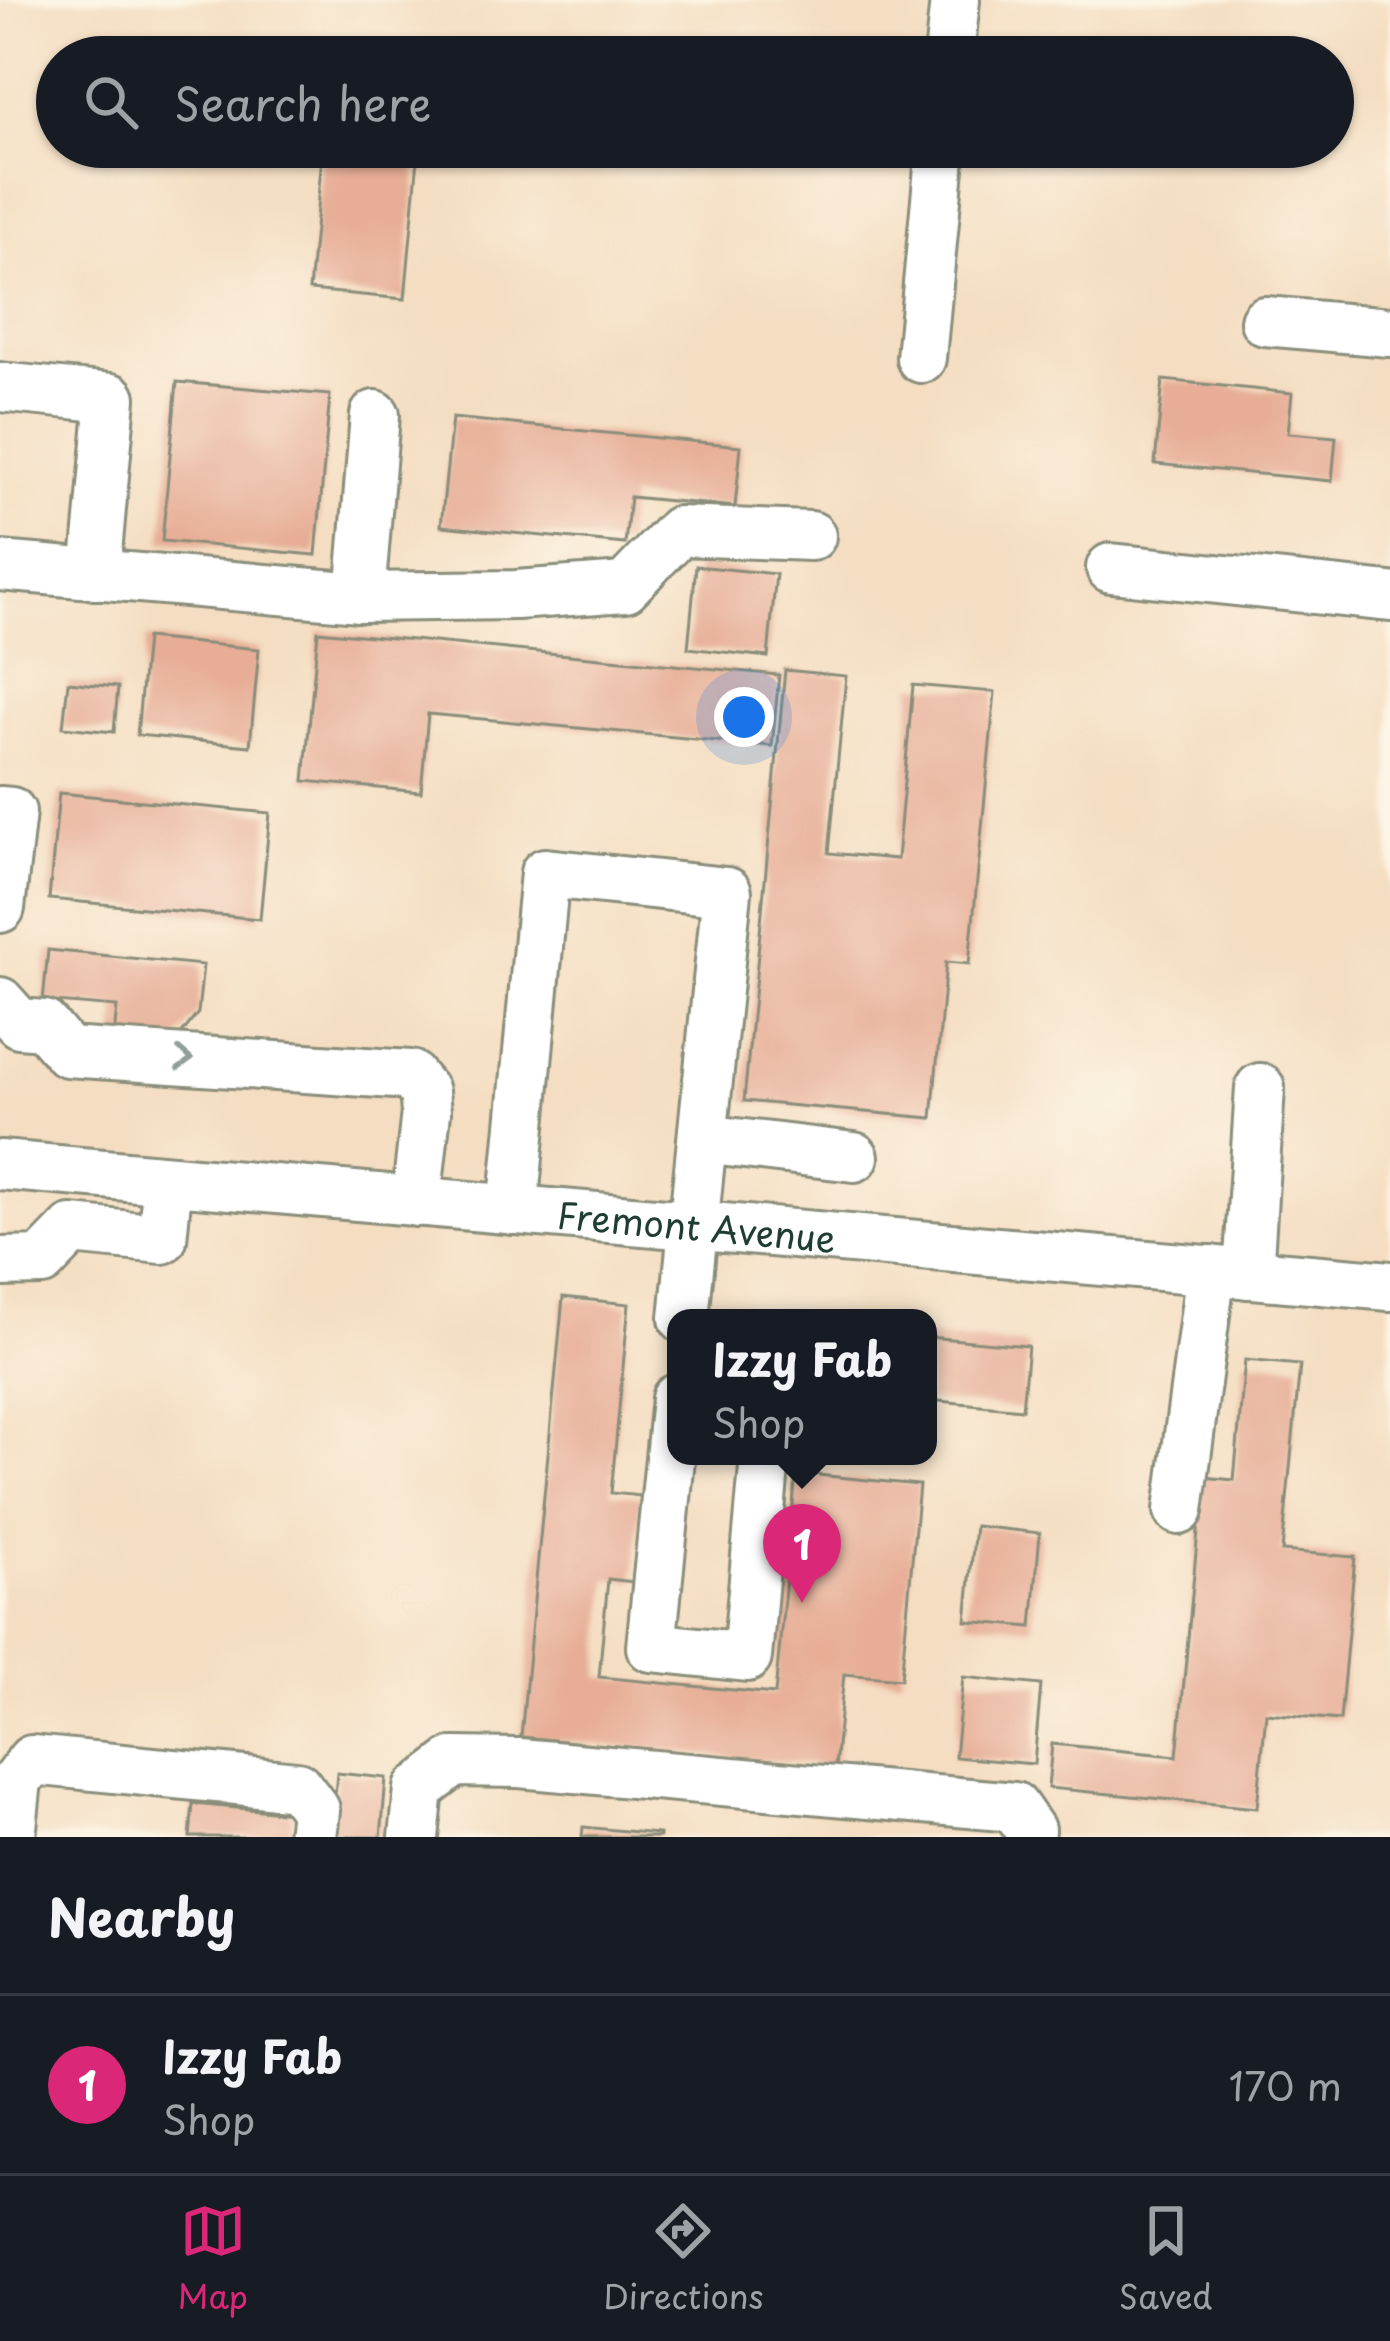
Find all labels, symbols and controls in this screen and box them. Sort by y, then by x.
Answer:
search box [36,36,1354,168]
text: Search here [174,68,431,136]
icon: search [78,69,144,135]
your location [714,687,774,747]
one-way arrow [175,1046,194,1072]
street label: Fremont Avenue [555,1187,838,1265]
popup [667,1309,937,1465]
text: Izzy Fab [712,1324,892,1392]
text: Shop [712,1392,805,1451]
pin: 1 [763,1504,841,1603]
text: Nearby [48,1877,235,1954]
text: Izzy Fab [162,2021,342,2089]
text: 1 [78,2055,96,2114]
text: 170 m [1229,2055,1342,2114]
text: Shop [162,2089,255,2148]
tab: Map [178,2198,248,2320]
tab: Directions [603,2198,764,2320]
tab: Saved [1119,2198,1212,2320]

